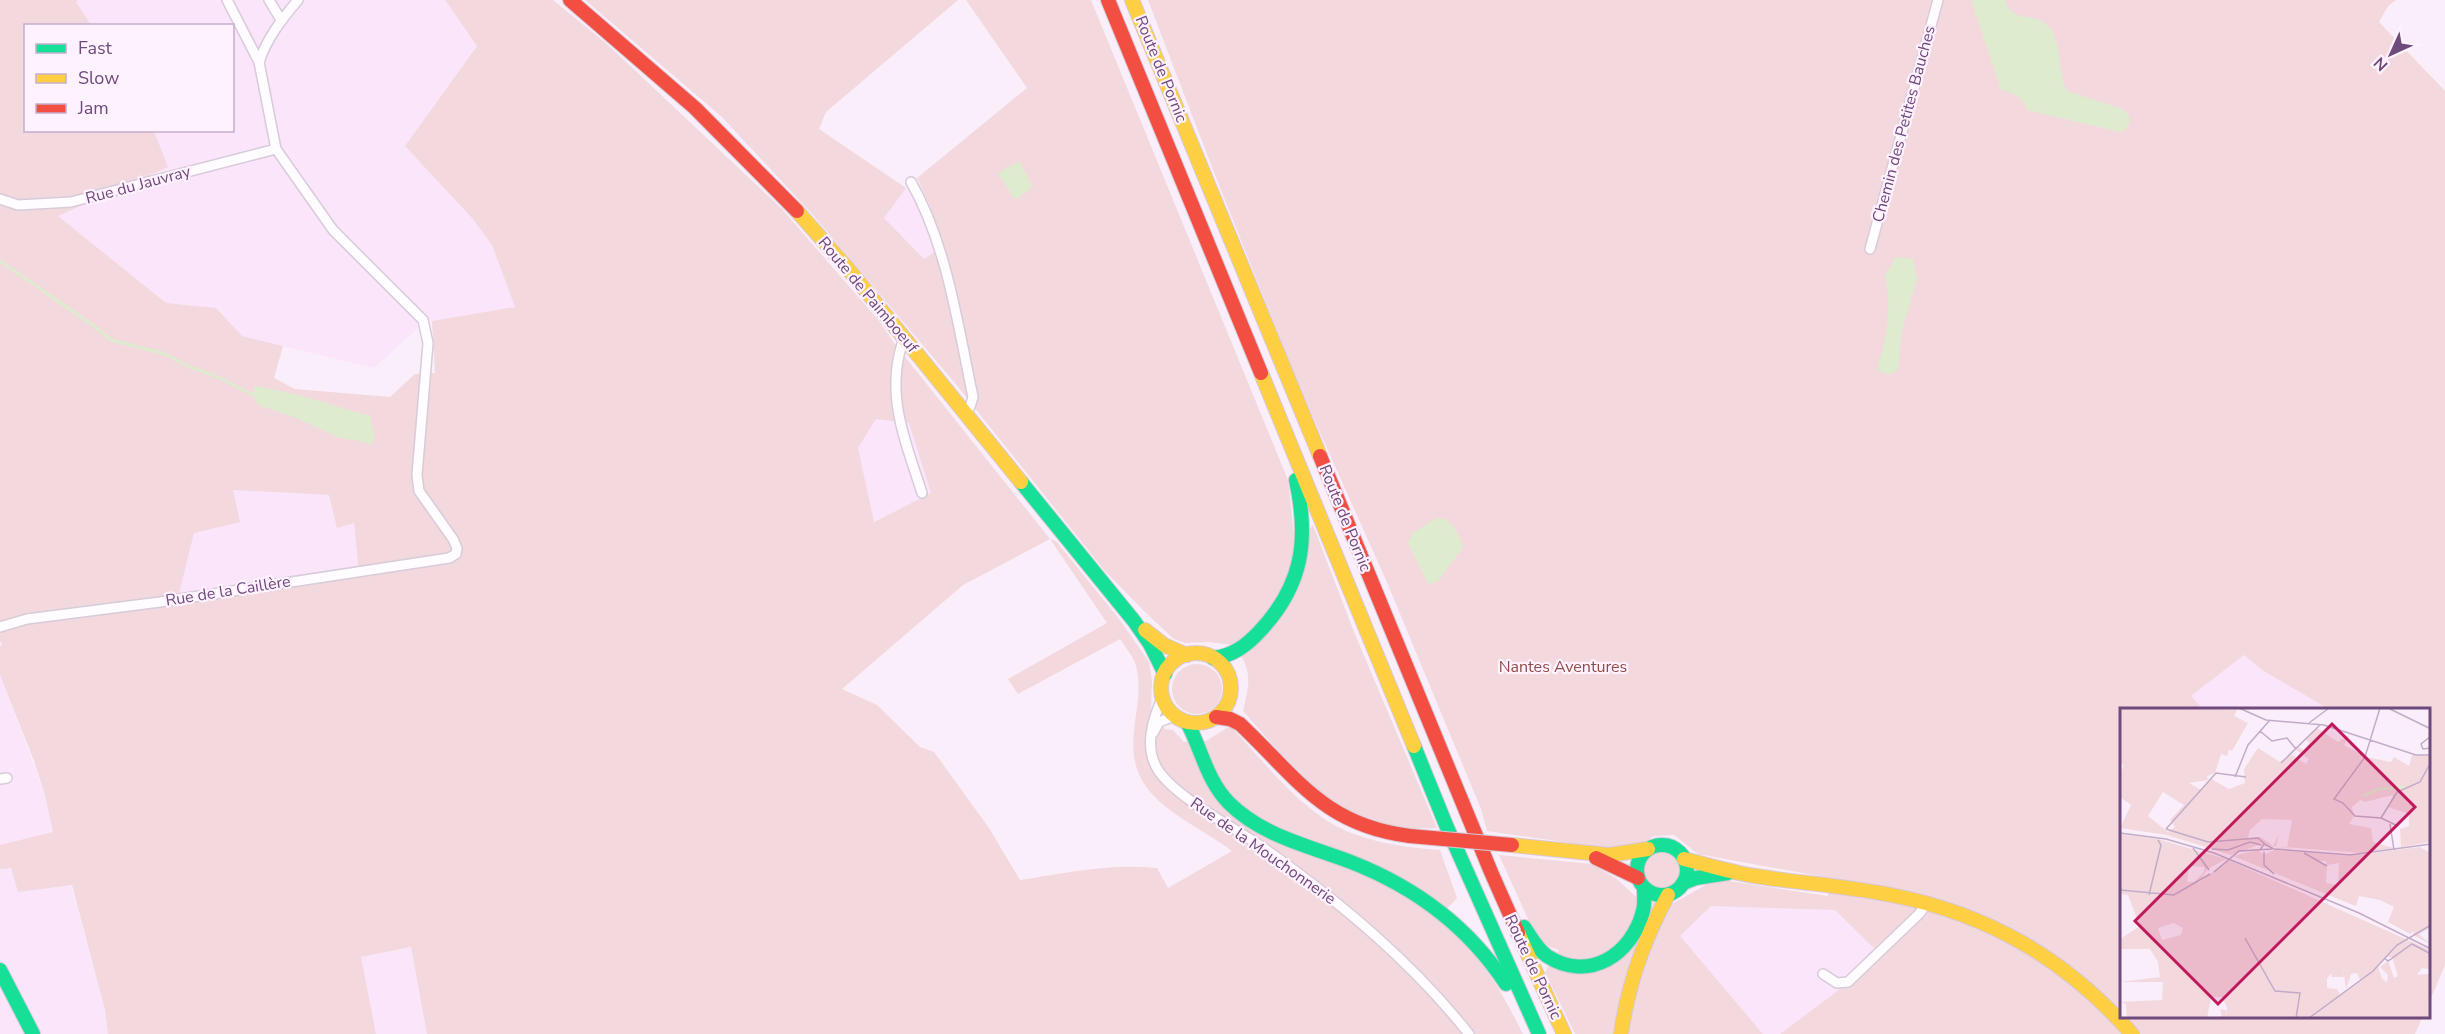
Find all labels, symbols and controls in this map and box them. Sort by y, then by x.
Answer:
street label: Route de Pornic [1130,12,1193,126]
street label: Chemin des Petites Bauches [1867,23,1941,225]
legend [24,24,234,132]
north arrow [2361,24,2421,84]
text: Fast [78,36,113,60]
text: N [2369,52,2393,76]
text: Slow [78,66,119,90]
text: Jam [77,96,109,120]
street label: Rue du Jauvray [83,160,194,210]
street label: Route de Paimboeuf [813,232,924,358]
street label: Route de Pornic [1314,461,1377,575]
street label: Rue de la Caillère [164,570,292,612]
park label: Nantes Aventures [1499,656,1627,678]
inset map [2120,708,2430,1019]
street label: Rue de la Mouchonnerie [1186,792,1340,910]
street label: Route de Pornic [1499,911,1567,1023]

